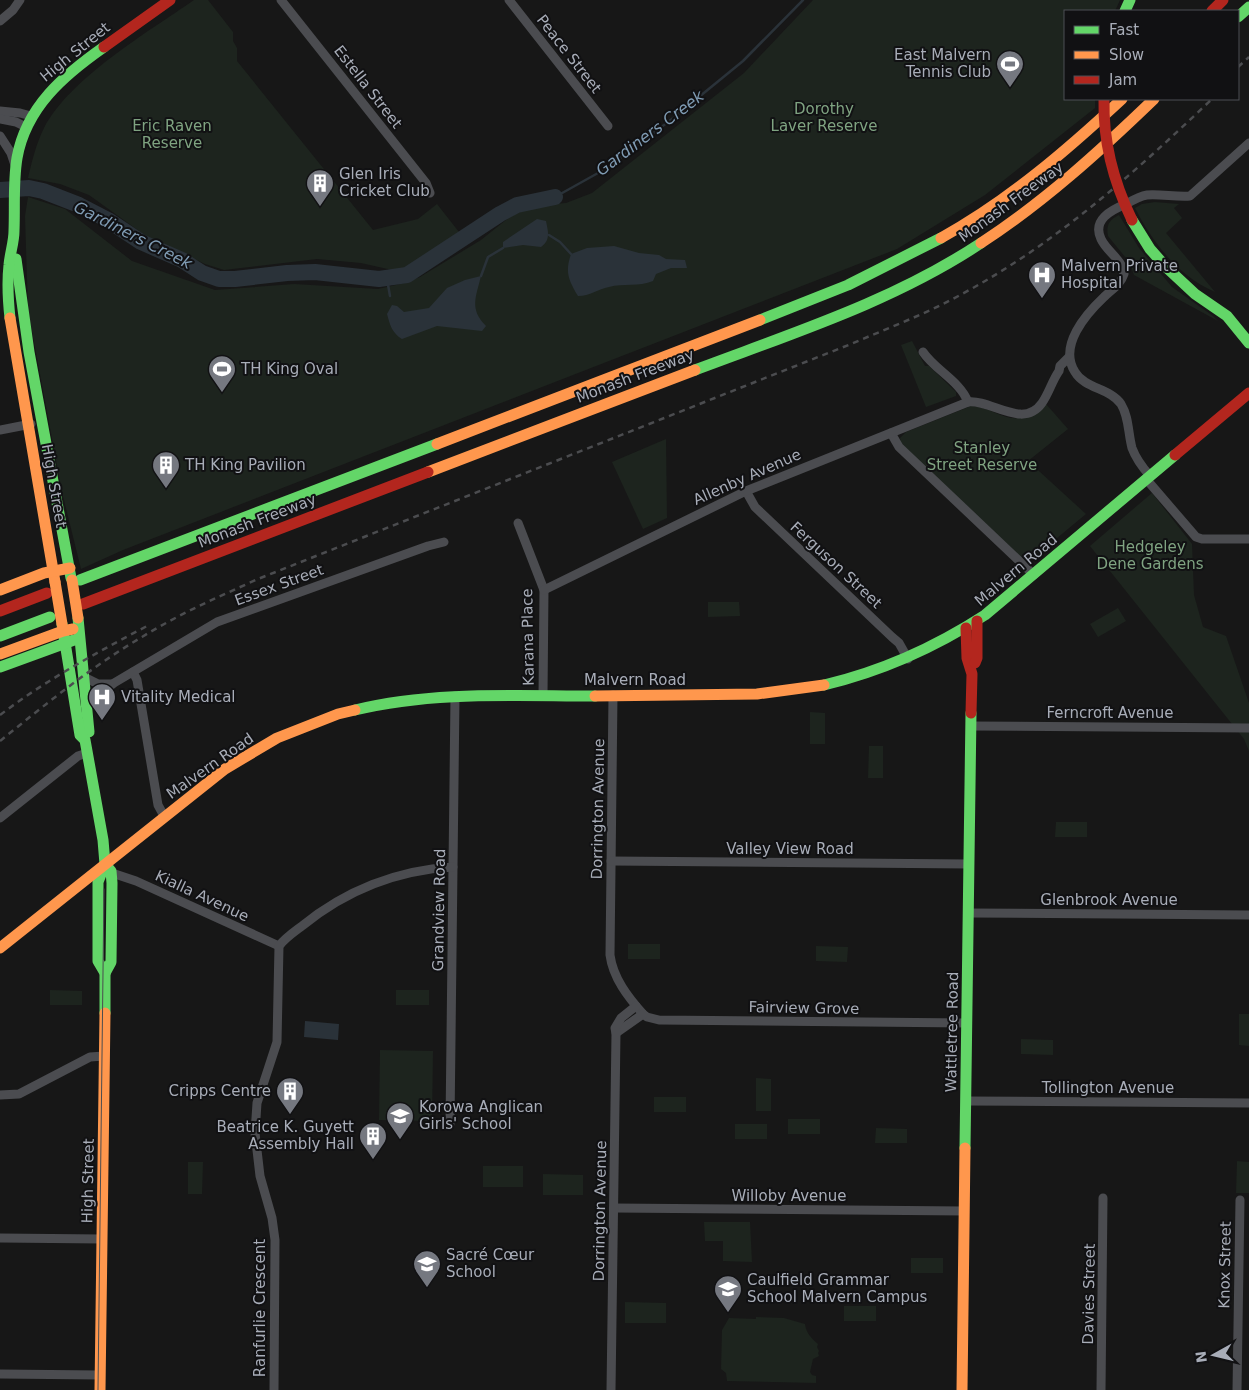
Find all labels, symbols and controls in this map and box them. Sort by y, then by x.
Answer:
legend [1064,10,1239,100]
street label: Peace Street [533,11,605,97]
street label: High Street [36,18,114,86]
text: Fast [1109,21,1139,39]
street label: Estella Street [330,42,406,132]
place label: East Malvern Tennis Club [894,46,991,81]
text: Slow [1109,46,1144,64]
sports icon: East Malvern Tennis Club [995,49,1025,88]
text: Jam [1108,71,1137,89]
water label: Gardiners Creek [592,86,708,180]
park label: Dorothy Laver Reserve [771,100,877,135]
park label: Eric Raven Reserve [132,117,212,152]
street label: Monash Freeway [955,158,1067,246]
place label: Glen Iris Cricket Club [339,165,430,200]
building icon: Glen Iris Cricket Club [305,168,335,207]
water label: Gardiners Creek [71,197,196,273]
place label: Malvern Private Hospital [1061,257,1178,292]
hospital icon: Malvern Private Hospital [1027,260,1057,299]
street label: Monash Freeway [573,345,697,407]
sports icon: TH King Oval [207,354,237,393]
place label: TH King Oval [240,360,338,378]
park label: Stanley Street Reserve [927,439,1037,474]
street label: High Street [38,443,70,529]
street label: Allenby Avenue [690,445,804,509]
building icon: TH King Pavilion [151,450,181,489]
place label: TH King Pavilion [184,456,306,474]
street label: Monash Freeway [195,490,319,552]
street label: Ferguson Street [786,518,886,612]
street label: Malvern Road [971,530,1061,610]
park label: Hedgeley Dene Gardens [1096,538,1204,573]
street label: Essex Street [232,561,326,609]
street label: Karana Place [518,588,538,686]
street label: Malvern Road [584,671,686,689]
hospital icon: Vitality Medical [87,682,117,721]
place label: Vitality Medical [121,688,236,706]
street label: Ferncroft Avenue [1046,704,1174,722]
street label: Malvern Road [163,729,257,803]
street label: Dorrington Avenue [588,738,608,880]
street label: Valley View Road [726,840,854,858]
street label: Grandview Road [429,848,449,972]
street label: Kialla Avenue [152,866,252,926]
street label: Glenbrook Avenue [1040,891,1178,909]
street label: Wattletree Road [942,971,962,1093]
street label: Fairview Grove [748,998,860,1018]
building icon: Cripps Centre [275,1076,305,1115]
street label: Tollington Avenue [1041,1079,1174,1097]
place label: Cripps Centre [168,1082,271,1100]
place label: Korowa Anglican Girls' School [419,1098,543,1133]
school or university icon: Korowa Anglican Girls' School [385,1101,415,1140]
place label: Beatrice K. Guyett Assembly Hall [216,1118,354,1153]
building icon: Beatrice K. Guyett Assembly Hall [358,1121,388,1160]
street label: High Street [78,1138,98,1224]
street label: Dorrington Avenue [590,1140,610,1282]
street label: Willoby Avenue [731,1187,847,1205]
street label: Knox Street [1215,1221,1235,1309]
street label: Ranfurlie Crescent [251,1239,269,1377]
street label: Davies Street [1079,1243,1099,1345]
place label: Sacré Cœur School [446,1246,535,1281]
school or university icon: Sacré Cœur School [412,1249,442,1288]
place label: Caulfield Grammar School Malvern Campus [747,1271,927,1306]
school or university icon: Caulfield Grammar School Malvern Campus [713,1274,743,1313]
north arrow [1189,1330,1239,1380]
text: N [1192,1350,1210,1364]

